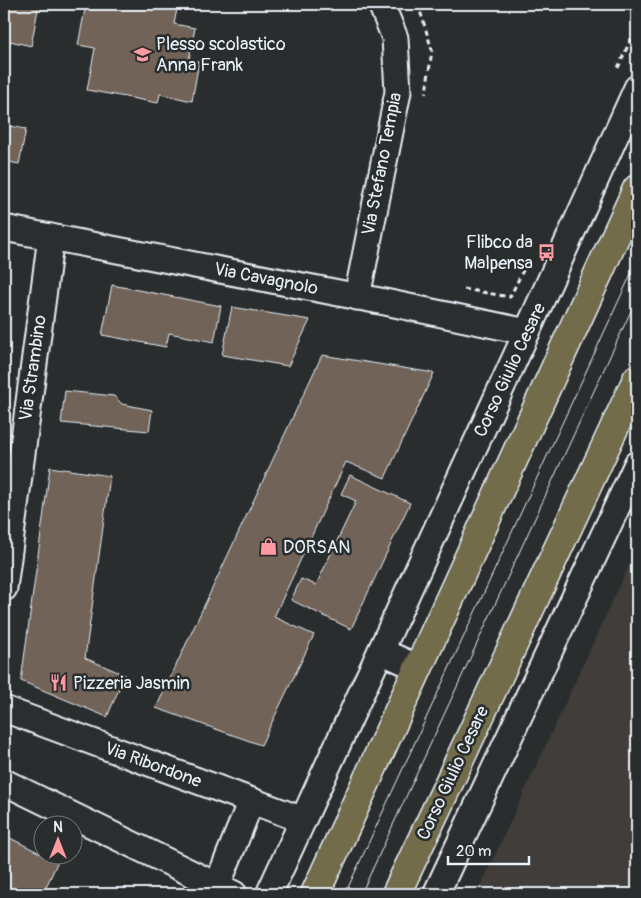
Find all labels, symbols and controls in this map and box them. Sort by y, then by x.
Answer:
place label: Plesso scolastico Anna Frank [156,33,286,77]
school or university icon: Plesso scolastico Anna Frank [132,44,152,64]
street label: Via Stefano Tempia [357,91,407,237]
place label: Flibco da Malpensa [464,231,533,275]
bus stop icon: Flibco da Malpensa [537,242,557,262]
street label: Via Cavagnolo [212,258,320,300]
street label: Corso Giulio Cesare [469,299,551,441]
street label: Via Strambino [14,313,52,423]
place label: DORSAN [283,536,350,559]
shop icon: DORSAN [259,537,279,557]
place label: Pizzeria Jasmin [73,672,190,695]
restaurant icon: Pizzeria Jasmin [49,673,69,693]
street label: Corso Giulio Cesare [412,702,494,844]
street label: Via Ribordone [101,737,205,793]
north arrow [32,816,82,866]
text: N [53,819,63,836]
scale bar [448,833,530,865]
text: 20 m [456,842,491,861]

